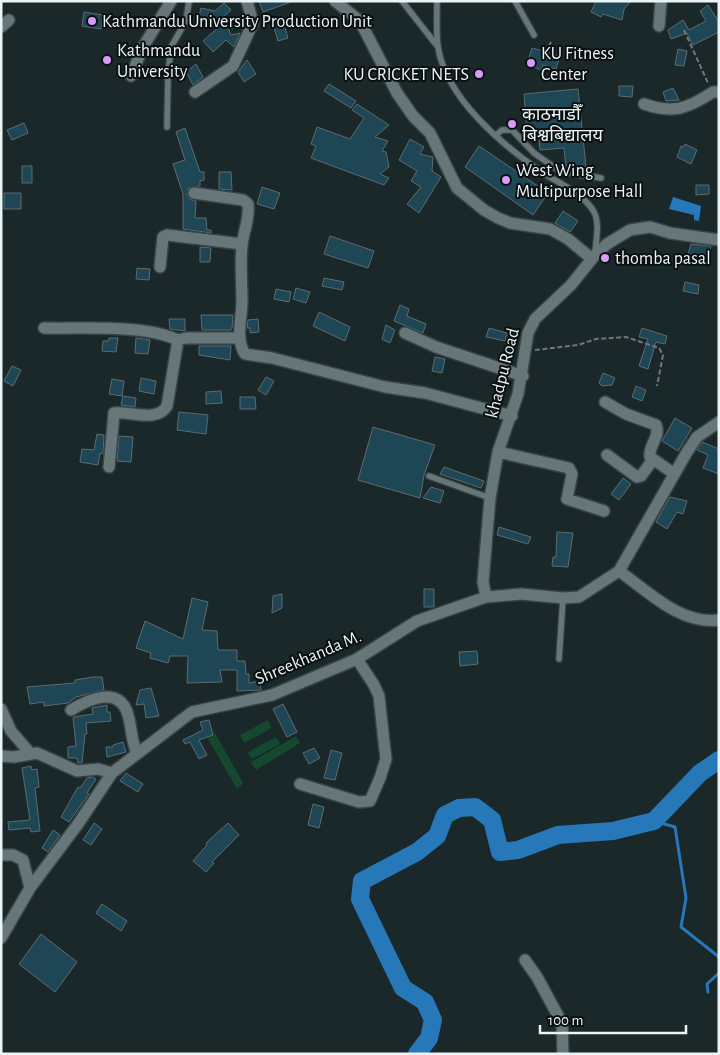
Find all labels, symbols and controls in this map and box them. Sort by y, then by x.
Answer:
place label: Kathmandu University Production Unit [102,13,372,31]
marker: Kathmandu University Production Unit [86,15,98,27]
place label: Kathmandu University [117,42,200,81]
place label: KU Fitness Center [541,45,614,84]
marker: Kathmandu University [101,54,113,66]
marker: KU Fitness Center [525,57,537,69]
place label: KU CRICKET NETS [343,66,469,84]
marker: KU CRICKET NETS [473,68,485,80]
place label: काठमाडौँ बिश्वबिद्यालय [522,103,603,145]
marker: काठमाडौँ बिश्वबिद्यालय [506,118,518,130]
place label: West Wing Multipurpose Hall [516,162,643,201]
marker: West Wing Multipurpose Hall [500,174,512,186]
place label: thomba pasal [615,250,711,268]
marker: thomba pasal [599,252,611,264]
street label: khadpu Road [483,326,523,420]
street label: Shreekhanda M. [252,627,364,688]
scale bar [540,1002,686,1034]
text: 100 m [548,1013,583,1028]

